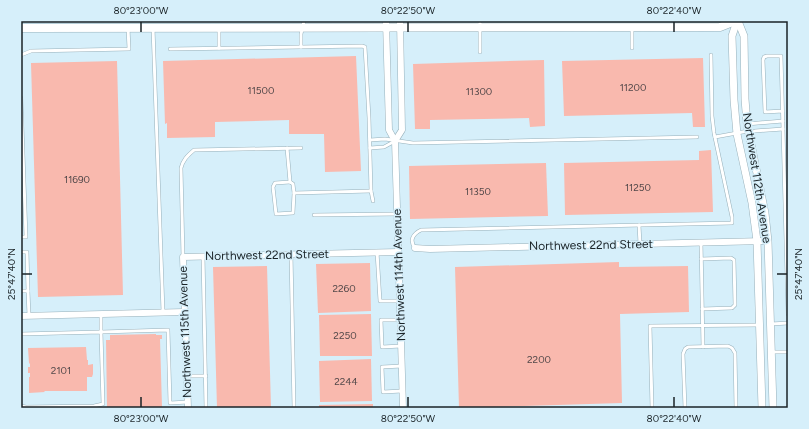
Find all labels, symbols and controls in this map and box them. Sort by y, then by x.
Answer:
text: 80°23'00"W [114,4,169,17]
text: 80°22'50"W [381,4,436,17]
text: 80°22'40"W [647,4,702,17]
house number: 11200 [620,81,646,94]
house number: 11500 [248,84,274,97]
house number: 11300 [466,85,492,98]
street label: Northwest 112th Avenue [740,112,774,245]
house number: 11690 [64,173,90,186]
house number: 11250 [625,181,651,194]
house number: 11350 [465,185,491,198]
street label: Northwest 114th Avenue [390,208,408,341]
street label: Northwest 22nd Street [529,237,654,253]
street label: Northwest 22nd Street [205,247,330,263]
text: 25°47'40"N [5,248,18,300]
text: 25°47'40"N [792,248,805,300]
street label: Northwest 115th Avenue [176,265,194,398]
house number: 2260 [332,282,356,295]
house number: 2250 [333,329,357,342]
house number: 2200 [527,353,551,366]
house number: 2101 [51,364,71,377]
house number: 2244 [334,375,358,388]
text: 80°23'00"W [114,412,169,425]
text: 80°22'50"W [381,412,436,425]
text: 80°22'40"W [647,412,702,425]

